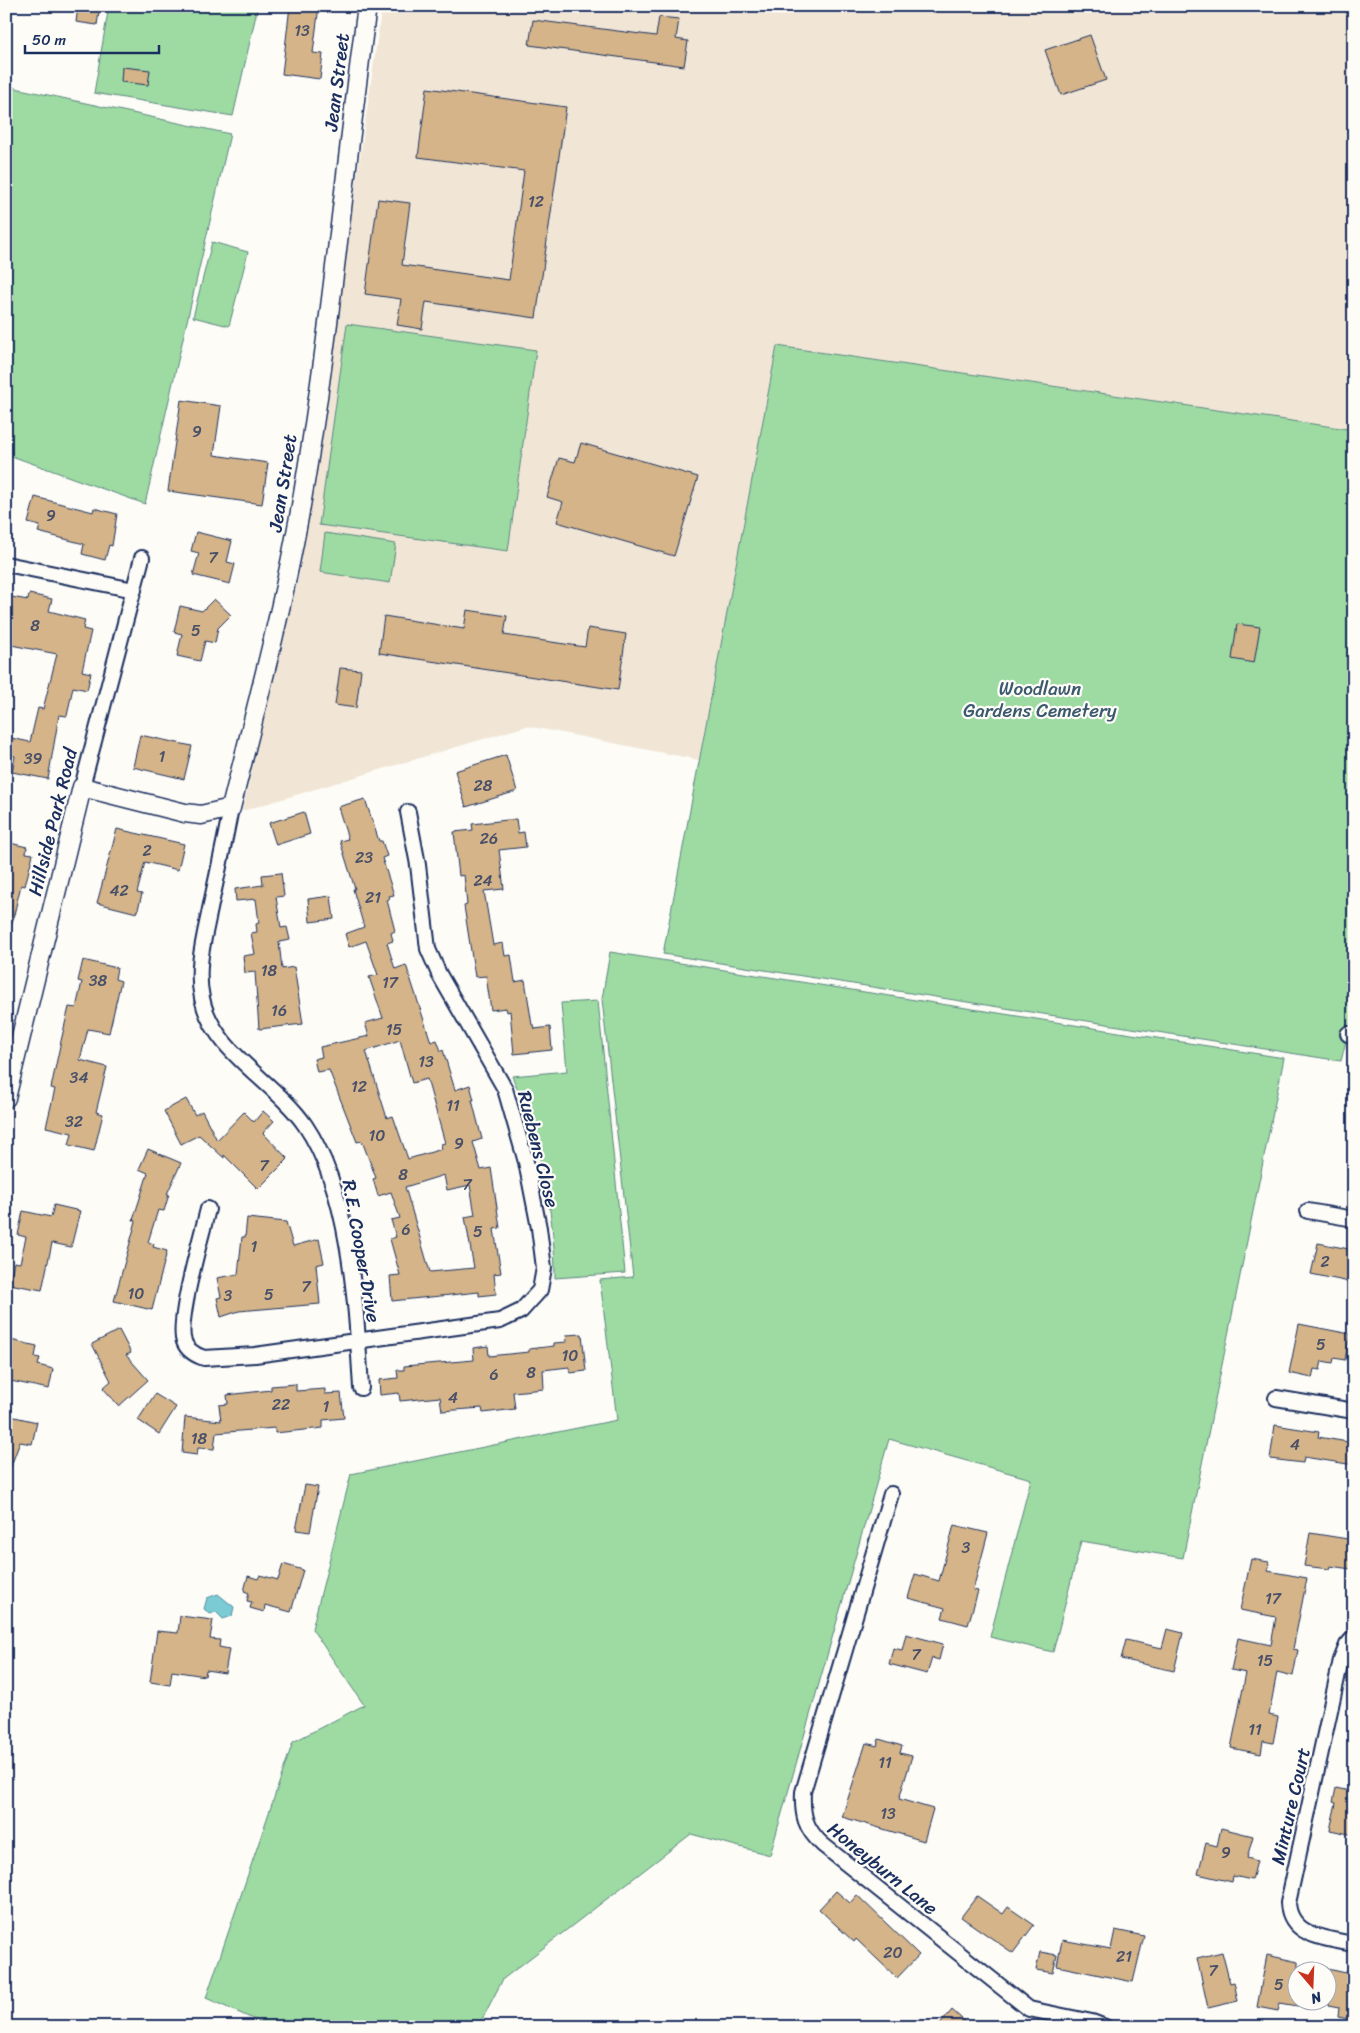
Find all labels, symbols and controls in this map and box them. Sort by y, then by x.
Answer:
house number: 13 [294,16,310,45]
scale bar [25,22,159,54]
text: 50 m [32,27,67,53]
street label: Jean Street [314,31,359,134]
house number: 12 [528,187,544,216]
house number: 9 [192,417,202,446]
street label: Jean Street [258,432,307,535]
house number: 9 [46,501,56,530]
house number: 7 [208,543,218,572]
house number: 8 [30,611,40,640]
house number: 5 [191,616,201,645]
park label: Woodlawn Gardens Cemetery [963,672,1117,727]
house number: 1 [159,742,166,771]
street label: Hillside Park Road [18,743,87,900]
house number: 39 [24,744,42,773]
house number: 28 [474,771,493,800]
house number: 26 [480,824,498,853]
house number: 2 [142,836,152,865]
house number: 23 [355,843,373,872]
house number: 24 [473,866,493,895]
house number: 42 [109,876,129,905]
house number: 21 [365,883,381,912]
house number: 18 [261,956,278,985]
house number: 38 [89,966,108,995]
house number: 17 [382,968,399,997]
house number: 16 [271,996,287,1025]
house number: 15 [386,1015,403,1044]
house number: 13 [418,1047,434,1076]
house number: 34 [70,1063,88,1092]
house number: 12 [351,1072,367,1101]
street label: Ruebens Close [508,1087,569,1211]
house number: 11 [446,1091,460,1120]
house number: 32 [65,1107,83,1136]
house number: 10 [369,1121,385,1150]
house number: 9 [454,1129,464,1158]
house number: 7 [259,1151,269,1180]
house number: 8 [398,1160,408,1189]
house number: 7 [462,1170,472,1199]
street label: R.E. Cooper Drive [333,1177,390,1325]
house number: 6 [401,1215,411,1244]
house number: 5 [473,1217,483,1246]
house number: 1 [251,1232,258,1261]
house number: 2 [1320,1247,1330,1276]
house number: 7 [301,1272,311,1301]
house number: 10 [128,1279,144,1308]
house number: 5 [264,1280,274,1309]
house number: 3 [224,1281,233,1310]
house number: 5 [1316,1330,1326,1359]
house number: 10 [562,1341,578,1370]
house number: 8 [526,1358,536,1387]
house number: 6 [489,1360,499,1389]
house number: 4 [448,1383,458,1412]
house number: 22 [272,1390,290,1419]
house number: 1 [323,1392,330,1421]
house number: 18 [191,1424,208,1453]
house number: 4 [1290,1430,1300,1459]
house number: 3 [962,1533,971,1562]
house number: 17 [1265,1584,1282,1613]
house number: 7 [911,1640,921,1669]
house number: 15 [1257,1646,1274,1675]
house number: 11 [1248,1715,1262,1744]
street label: Minture Court [1261,1744,1320,1868]
house number: 11 [878,1748,892,1777]
house number: 13 [880,1799,896,1828]
street label: Honeyburn Lane [820,1813,946,1924]
house number: 9 [1221,1838,1231,1867]
house number: 20 [883,1938,903,1967]
house number: 21 [1116,1942,1132,1971]
house number: 7 [1208,1956,1218,1985]
north arrow [1288,1960,1338,2010]
house number: 5 [1274,1970,1284,1999]
text: N [1307,1984,1326,2011]

